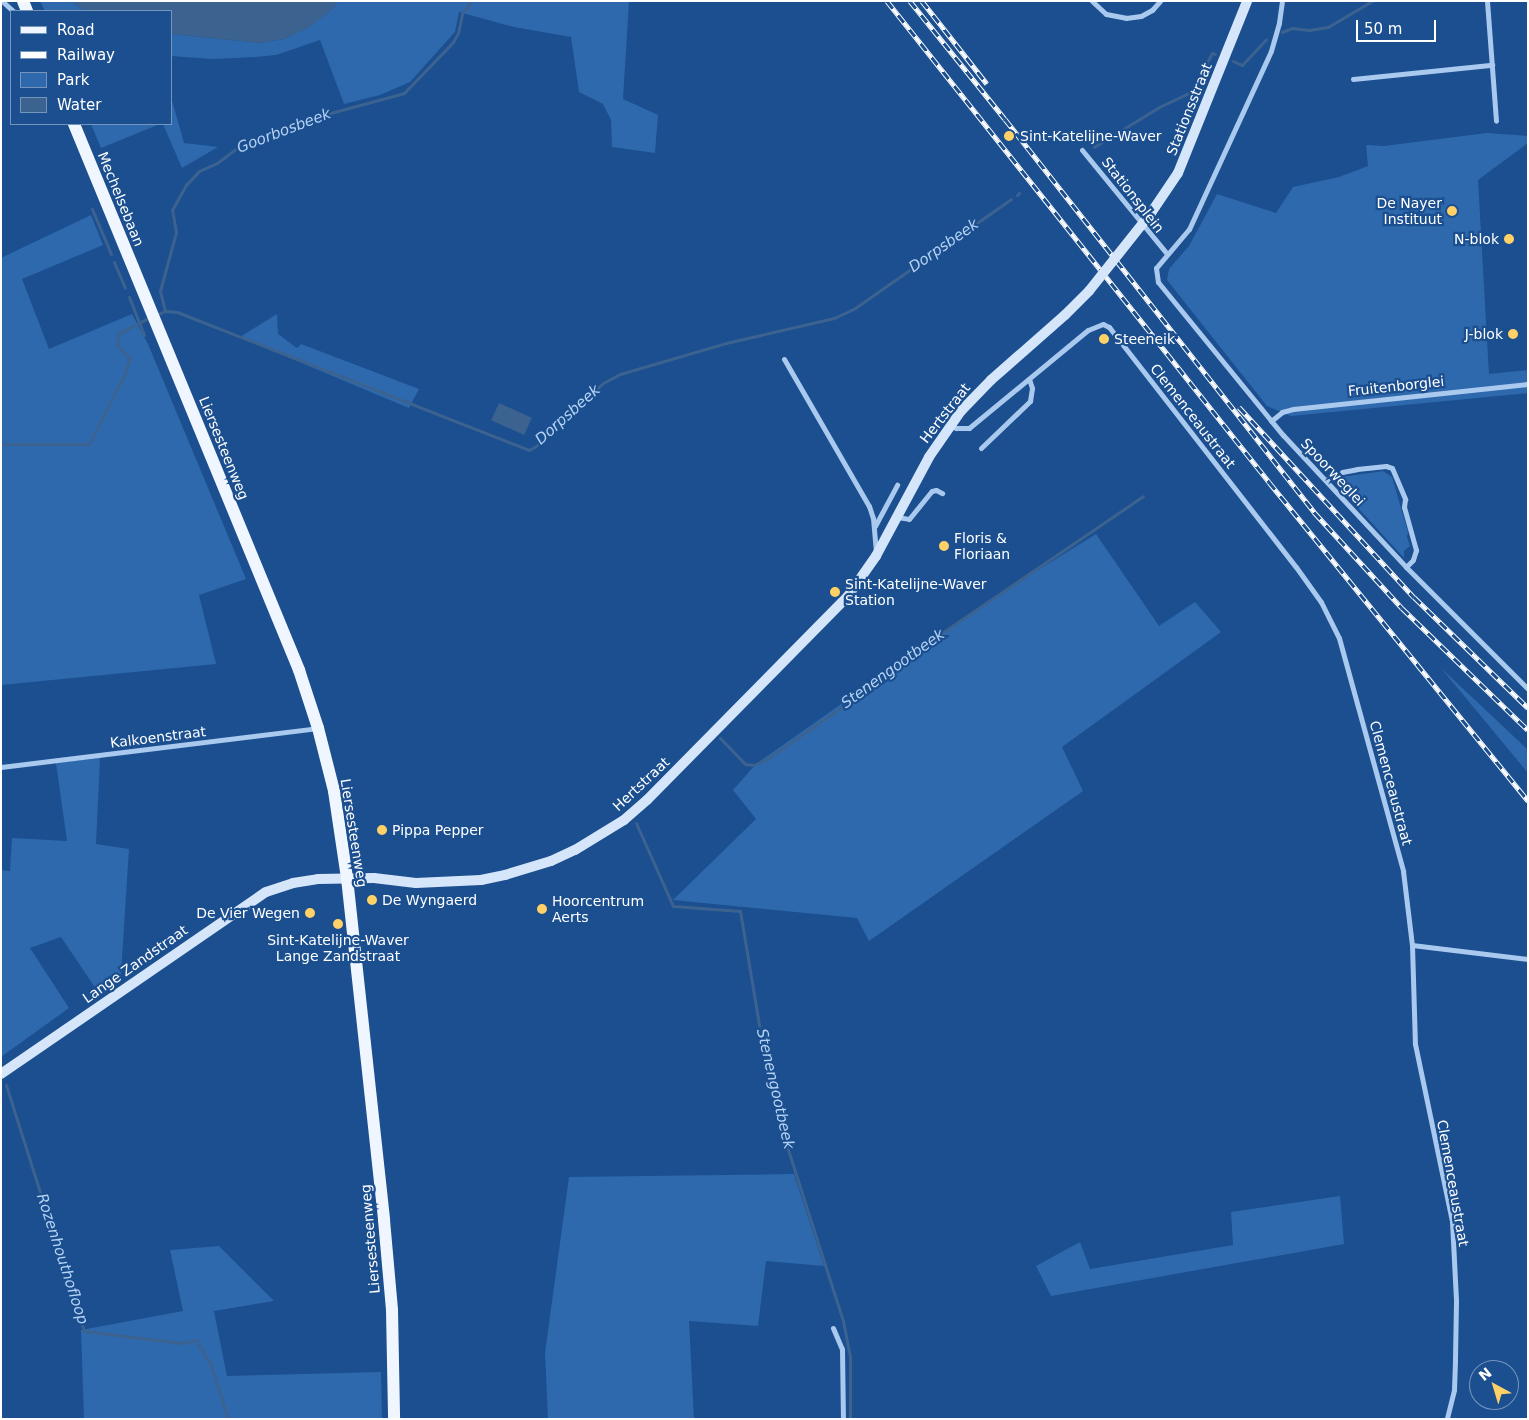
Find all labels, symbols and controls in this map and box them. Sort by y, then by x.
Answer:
legend [10,10,172,125]
scale bar [1359,10,1439,42]
text: 50 m [1364,20,1402,38]
text: Road [57,21,95,39]
text: Railway [57,46,115,64]
street label: Stationsstraat [1163,60,1215,158]
text: Park [57,71,89,89]
text: Water [57,96,101,114]
water label: Goorbosbeek [234,105,334,157]
place label: Sint-Katelijne-Waver [1020,128,1162,144]
marker: Sint-Katelijne-Waver [1002,129,1016,143]
street label: Mechelsebaan [94,149,148,249]
street label: Stationsplein [1098,154,1168,236]
place label: De Nayer Instituut [1376,195,1442,228]
marker: De Nayer Instituut [1446,205,1458,217]
water label: Dorpsbeek [906,215,982,277]
place label: N-blok [1454,231,1499,247]
marker: N-blok [1503,233,1515,245]
place label: J-blok [1465,326,1503,342]
marker: J-blok [1507,328,1519,340]
place label: Steeneik [1114,331,1175,347]
marker: Steeneik [1098,333,1110,345]
street label: Clemenceaustraat [1147,360,1239,472]
street label: Fruitenborglei [1347,373,1445,399]
street label: Hertstraat [916,380,974,446]
water label: Dorpsbeek [532,381,604,449]
street label: Liersesteenweg [196,394,252,502]
street label: Spoorweglei [1298,435,1368,509]
place label: Floris & Floriaan [954,530,1010,562]
marker: Floris & Floriaan [938,540,950,552]
place label: Sint-Katelijne-Waver Station [845,576,987,608]
marker: Sint-Katelijne-Waver Station [829,586,841,598]
water label: Stenengootbeek [838,625,948,713]
street label: Clemenceaustraat [1366,719,1416,847]
street label: Kalkoenstraat [109,723,207,751]
street label: Hertstraat [609,753,673,815]
street label: Liersesteenweg [337,777,371,889]
place label: Pippa Pepper [392,822,484,838]
marker: Pippa Pepper [376,824,388,836]
place label: De Wyngaerd [382,892,477,908]
place label: Hoorcentrum Aerts [552,893,644,926]
marker: De Wyngaerd [366,894,378,906]
marker: Hoorcentrum Aerts [536,903,548,915]
place label: De Vier Wegen [196,905,300,921]
marker: De Vier Wegen [304,907,316,919]
marker: Sint-Katelijne-Waver Lange Zandstraat [332,918,344,930]
street label: Lange Zandstraat [79,921,191,1007]
place label: Sint-Katelijne-Waver Lange Zandstraat [267,932,409,964]
water label: Stenengootbeek [752,1027,798,1151]
street label: Clemenceaustraat [1434,1118,1472,1248]
street label: Liersesteenweg [357,1184,383,1294]
water label: Rozenhouthofloop [32,1191,92,1327]
north arrow [1469,1360,1519,1410]
text: N [1476,1364,1495,1384]

